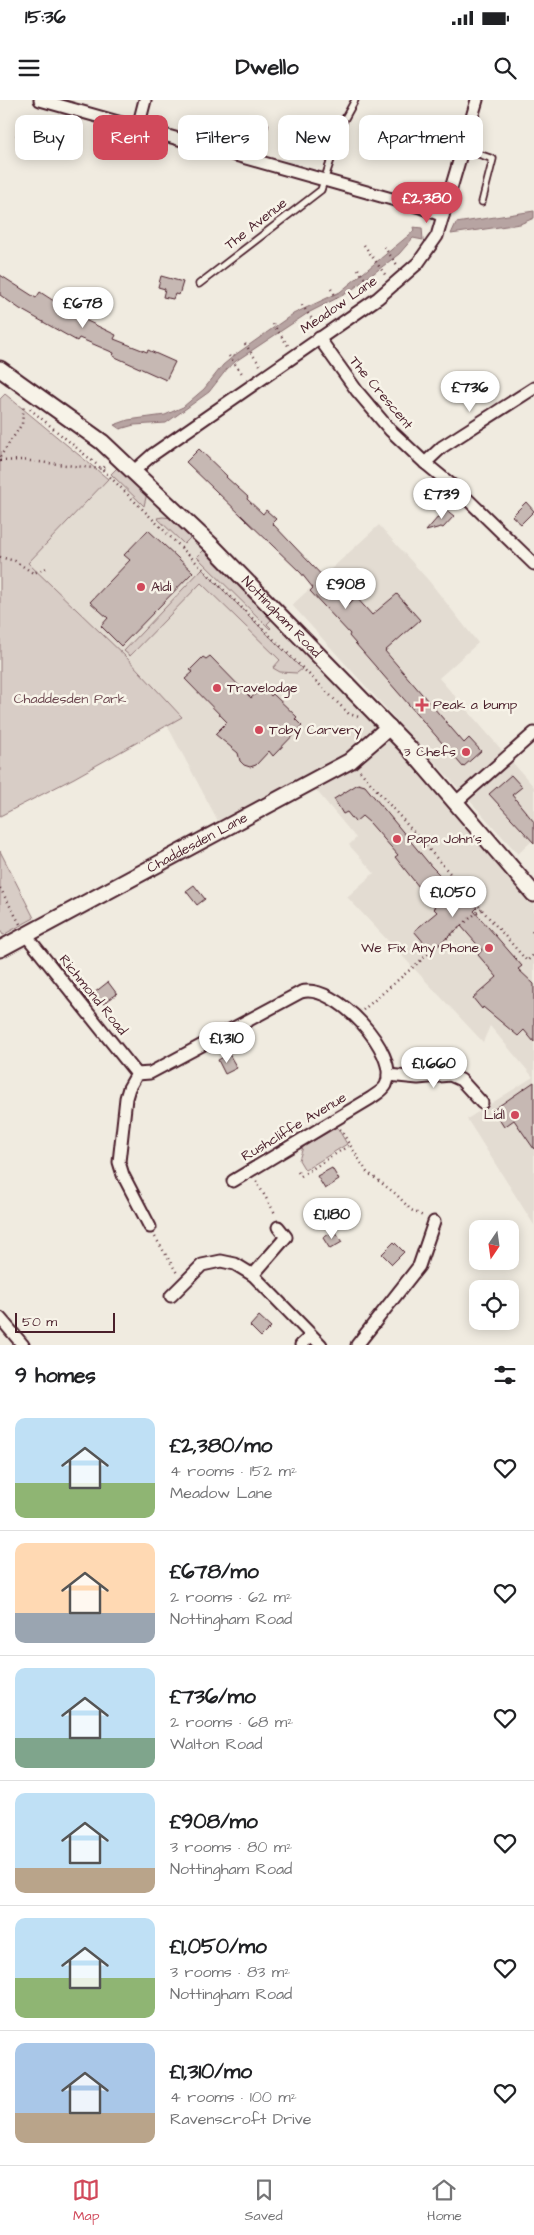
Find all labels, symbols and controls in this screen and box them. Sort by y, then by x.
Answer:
text: 15:36 [25,4,66,31]
text: Dwello [235,52,299,83]
icon: menu [15,54,43,82]
icon: search [491,54,519,82]
chip: Buy [15,115,83,160]
chip: Rent [93,115,168,160]
chip: Filters [178,115,268,160]
chip: New [278,115,349,160]
chip: Apartment [359,115,483,160]
pin: £2,380 [386,182,468,224]
text: £2,380 [402,187,452,209]
street label: The Avenue [221,193,292,255]
street label: Meadow Lane [297,271,382,339]
pin: £678 [53,286,113,329]
text: £678 [64,292,102,314]
street label: The Crescent [344,352,418,434]
pin: £736 [440,370,500,413]
text: £736 [452,376,488,398]
pin: £739 [412,478,472,520]
text: £739 [424,483,460,505]
pin: £908 [316,568,376,610]
street label: Nottingham Road [237,572,326,662]
text: £908 [327,573,365,595]
place label: Aldi [151,577,171,597]
marker: Aldi [135,581,147,593]
place label: Travelodge [227,678,298,698]
marker: Travelodge [211,682,223,694]
park label: Chaddesden Park [14,689,127,709]
place label: Peak a bump [433,695,517,715]
marker: Peak a bump [415,698,429,712]
place label: Toby Carvery [269,720,362,740]
marker: Toby Carvery [253,724,265,736]
place label: 3 Chefs [404,742,456,762]
marker: 3 Chefs [460,746,472,758]
street label: Chaddesden Lane [143,808,252,878]
place label: Papa John's [407,829,482,849]
marker: Papa John's [391,833,403,845]
pin: £1,050 [412,876,494,918]
text: £1,050 [430,881,476,903]
place label: We Fix Any Phone [361,938,479,958]
marker: We Fix Any Phone [483,942,495,954]
street label: Richmond Road [54,950,132,1040]
pin: £1,310 [186,1022,268,1064]
text: £1,310 [210,1027,244,1049]
pin: £1,660 [393,1046,475,1089]
text: £1,660 [412,1052,456,1074]
street label: Rushcliffe Avenue [238,1087,351,1166]
place label: Lidl [484,1105,505,1125]
marker: Lidl [509,1109,521,1121]
pin: £1,180 [291,1198,373,1240]
text: £1,180 [314,1203,350,1225]
north arrow [469,1220,519,1270]
map controls [469,1220,519,1330]
button: locate [469,1280,519,1330]
scale bar [15,1310,115,1333]
text: 50 m [22,1312,57,1332]
text: 9 homes [15,1361,96,1390]
icon: filters [491,1361,519,1389]
text: £2,380/mo [170,1431,272,1460]
icon: home [55,1438,115,1498]
icon: heart [491,1454,519,1482]
text: 4 rooms · 152 m² [170,1460,297,1482]
text: Meadow Lane [170,1482,272,1504]
text: £678/mo [170,1557,259,1586]
icon: home [55,1563,115,1623]
icon: heart [491,1579,519,1607]
text: 2 rooms · 62 m² [170,1586,292,1608]
text: Nottingham Road [170,1608,292,1630]
text: £736/mo [170,1682,256,1711]
icon: home [55,1688,115,1748]
icon: heart [491,1704,519,1732]
text: 2 rooms · 68 m² [170,1711,293,1733]
text: Walton Road [170,1733,262,1755]
text: £908/mo [170,1807,258,1836]
icon: home [55,1813,115,1873]
icon: heart [491,1829,519,1857]
text: 3 rooms · 80 m² [170,1836,292,1858]
text: Nottingham Road [170,1858,292,1880]
text: £1,050/mo [170,1932,267,1961]
icon: home [55,1938,115,1998]
icon: heart [491,1954,519,1982]
text: 3 rooms · 83 m² [170,1961,290,1983]
text: Nottingham Road [170,1983,292,2005]
text: £1,310/mo [170,2057,252,2086]
icon: home [55,2063,115,2123]
icon: heart [491,2079,519,2107]
text: 4 rooms · 100 m² [170,2086,297,2108]
text: Ravenscroft Drive [170,2108,311,2130]
tab: Map [72,2176,100,2226]
tab: Saved [245,2176,283,2226]
tab: Home [427,2176,462,2226]

